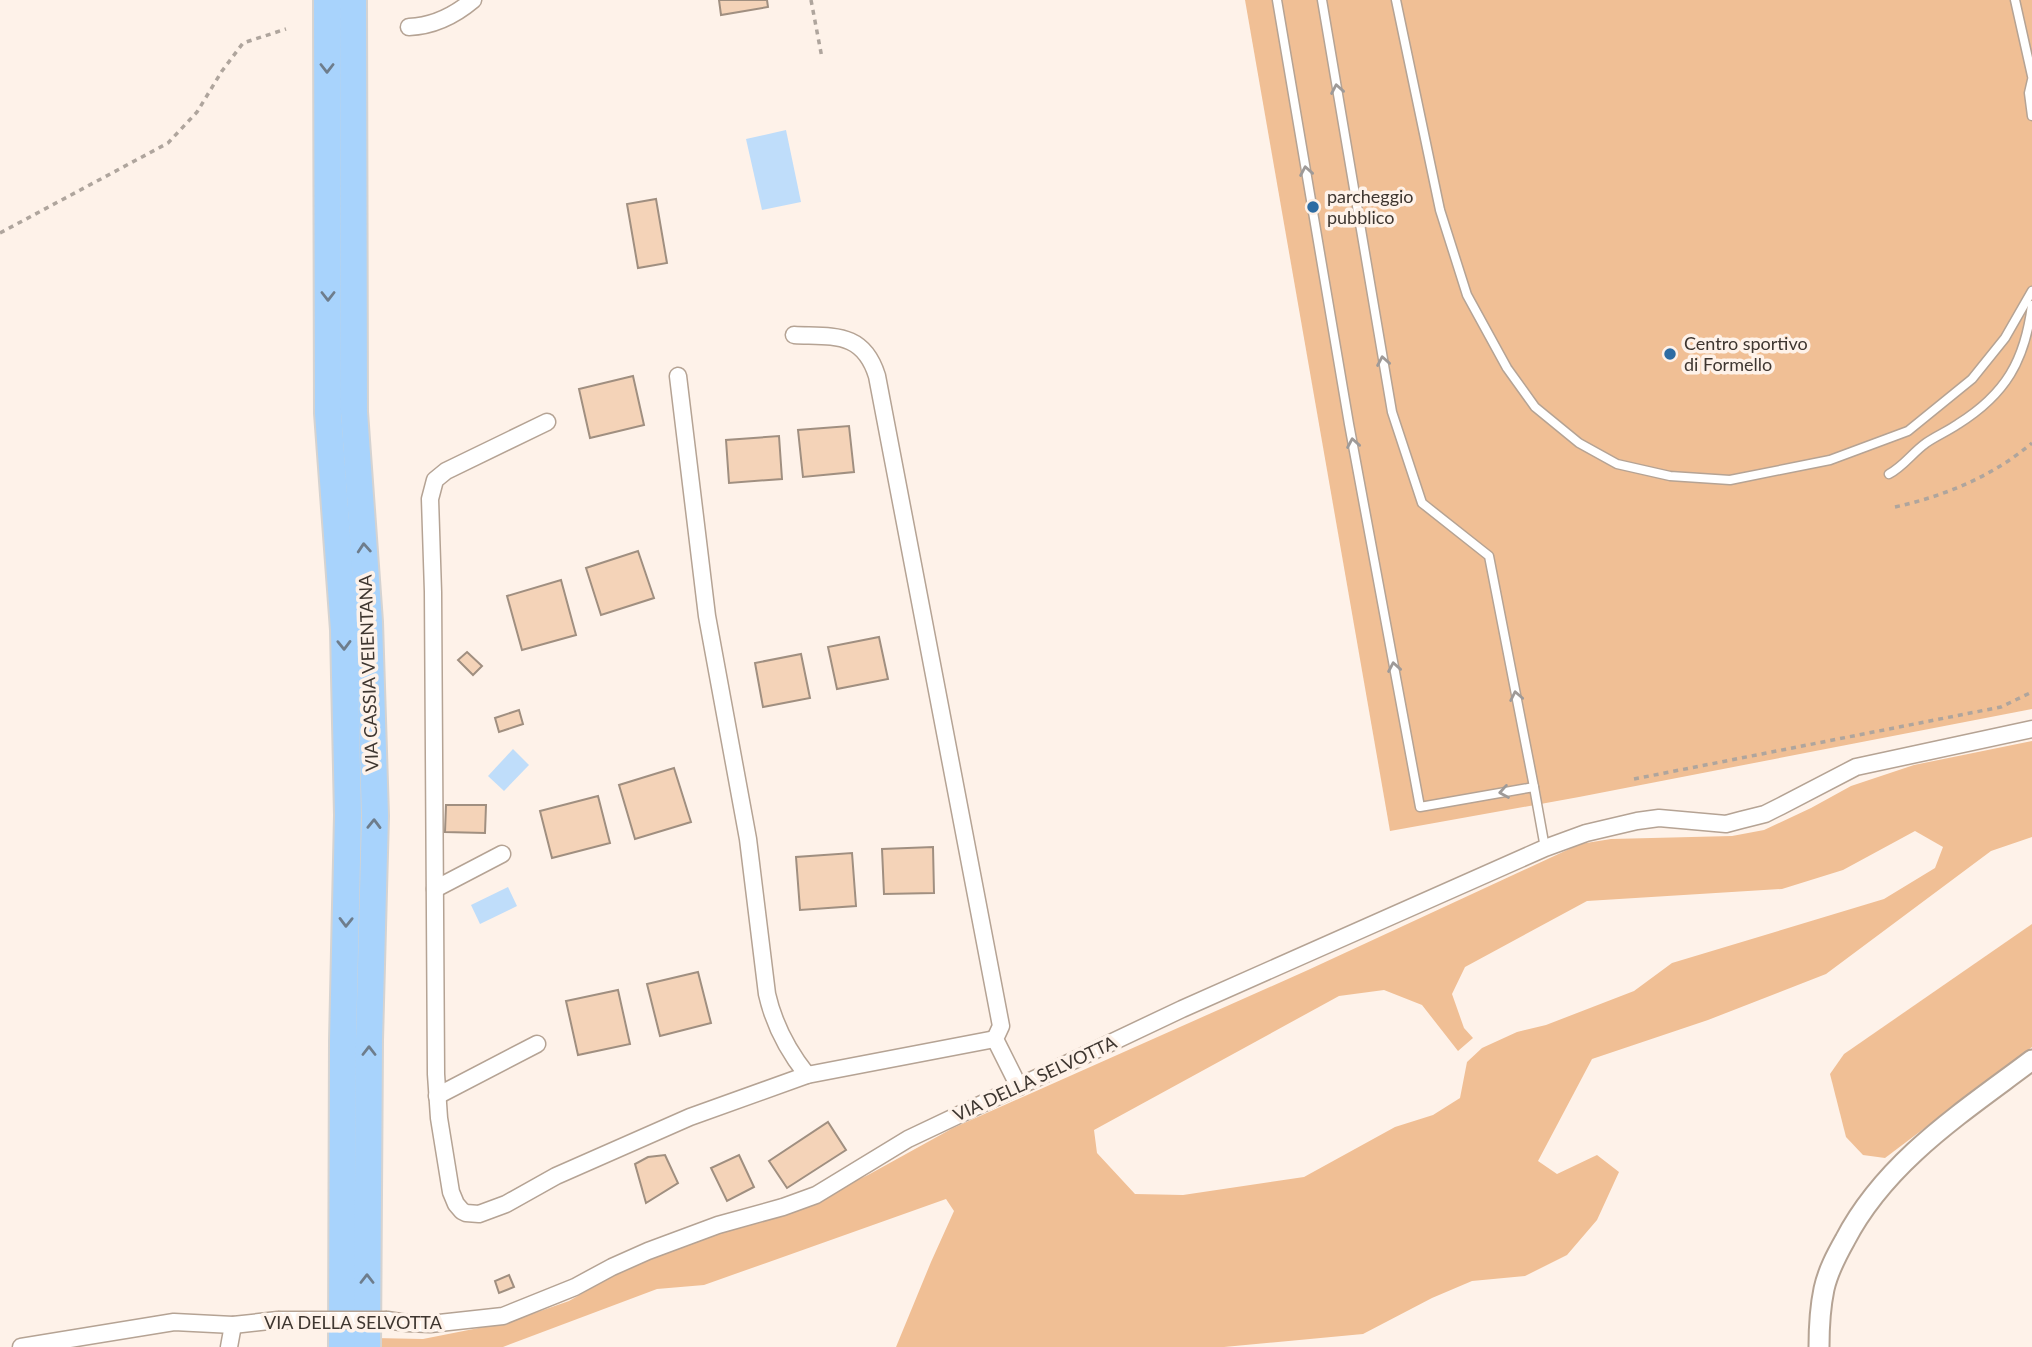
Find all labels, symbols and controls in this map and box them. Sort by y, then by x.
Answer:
one-way arrow [319,63,335,74]
one-way arrow [1330,83,1345,95]
one-way arrow [1299,165,1314,177]
place label: parcheggio pubblico [1327,185,1414,228]
marker: parcheggio pubblico [1305,199,1321,215]
one-way arrow [320,291,336,301]
place label: Centro sportivo di Formello [1684,332,1808,375]
marker: Centro sportivo di Formello [1662,346,1678,362]
one-way arrow [1376,356,1391,367]
one-way arrow [1346,437,1361,449]
one-way arrow [357,542,372,553]
street label: VIA CASSIA VEIENTANA [354,573,382,772]
one-way arrow [337,640,352,651]
one-way arrow [1387,661,1402,673]
one-way arrow [1509,690,1524,702]
one-way arrow [1498,784,1510,799]
one-way arrow [367,818,382,829]
one-way arrow [338,917,354,927]
street label: VIA DELLA SELVOTTA [949,1030,1121,1126]
one-way arrow [361,1046,377,1056]
one-way arrow [359,1273,375,1284]
street label: VIA DELLA SELVOTTA [264,1311,443,1333]

